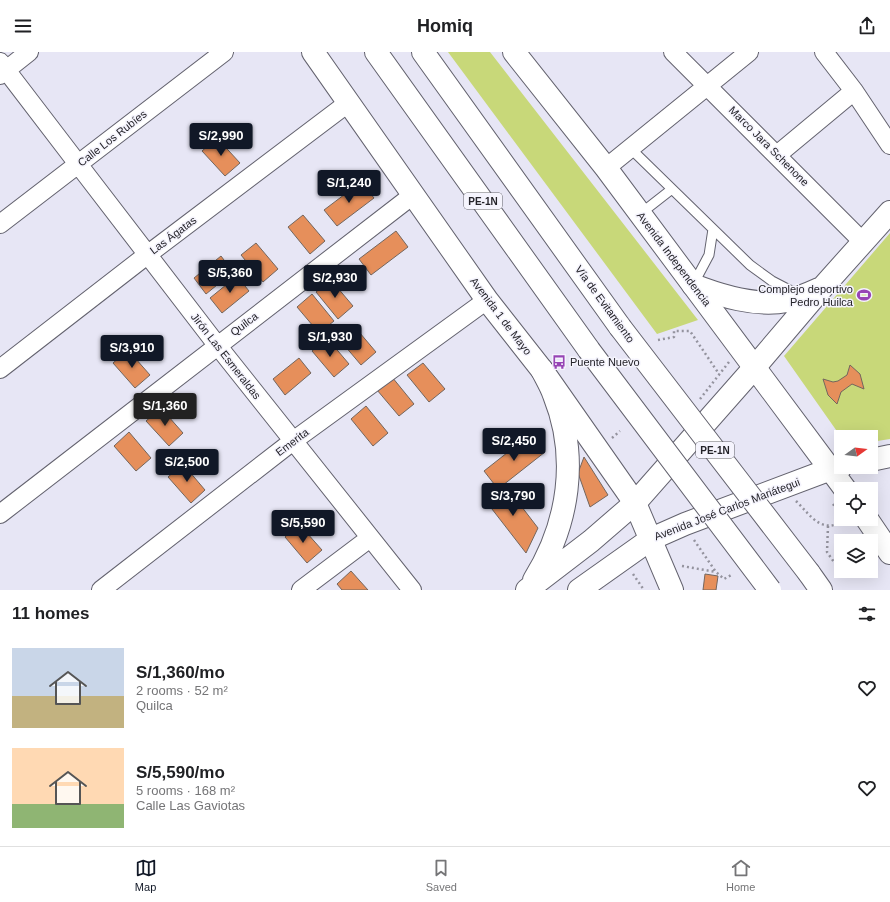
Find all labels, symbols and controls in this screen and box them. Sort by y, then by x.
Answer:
icon: menu [12,15,34,37]
icon: share [856,15,878,37]
text: Homiq [417,16,473,36]
street label: Marco Jara Schenone [727,104,811,188]
street label: Calle Los Rubíes [75,107,149,169]
pin: S/2,990 [184,123,258,157]
text: S/2,990 [199,128,243,143]
pin: S/1,240 [312,170,386,204]
text: S/1,240 [327,175,371,190]
road number: PE-1N [464,193,502,209]
street label: Avenida Independencia [635,210,714,309]
street label: Las Ágatas [147,213,199,256]
pin: S/5,360 [193,260,267,294]
street label: Vía de Evitamiento [573,263,637,345]
text: S/5,360 [208,265,252,280]
pin: S/2,930 [298,265,372,299]
text: S/2,930 [313,270,357,285]
street label: Avenida 1 de Mayo [468,275,534,357]
place label: Complejo deportivo Pedro Huilca [758,283,854,308]
sports icon: Complejo deportivo Pedro Huilca [856,287,872,303]
street label: Quilca [228,309,261,338]
street label: Jirón Las Esmeraldas [189,311,264,402]
pin: S/1,930 [293,324,367,358]
text: S/1,930 [308,329,352,344]
pin: S/3,910 [95,335,169,369]
text: S/3,910 [110,340,154,355]
bus stop icon: Puente Nuevo [551,354,567,370]
place label: Puente Nuevo [570,356,640,368]
pin: S/1,360 [128,393,202,427]
text: S/1,360 [143,398,187,413]
street label: Emerita [273,425,311,458]
pin: S/2,450 [477,428,551,462]
north arrow [834,430,878,474]
map controls [834,430,878,578]
text: S/2,450 [492,433,536,448]
road number: PE-1N [696,442,734,458]
pin: S/2,500 [150,449,224,483]
text: S/2,500 [165,454,209,469]
street label: Avenida José Carlos Mariátegui [652,476,802,542]
button: locate [834,482,878,526]
pin: S/3,790 [476,483,550,517]
text: S/3,790 [491,488,535,503]
pin: S/5,590 [266,510,340,544]
text: S/5,590 [281,515,325,530]
button: layers [834,534,878,578]
icon: filters [856,603,878,625]
text: 11 homes [12,604,90,623]
text: S/1,360/mo [136,663,225,682]
icon: home [44,664,92,712]
icon: heart [856,677,878,699]
text: 2 rooms · 52 m² [136,683,228,698]
text: Quilca [136,698,173,713]
text: S/5,590/mo [136,763,225,782]
icon: home [44,764,92,812]
icon: heart [856,777,878,799]
text: 5 rooms · 168 m² [136,783,235,798]
text: Calle Las Gaviotas [136,798,245,813]
tab: Map [135,857,157,893]
tab: Saved [426,857,457,893]
tab: Home [726,857,755,893]

